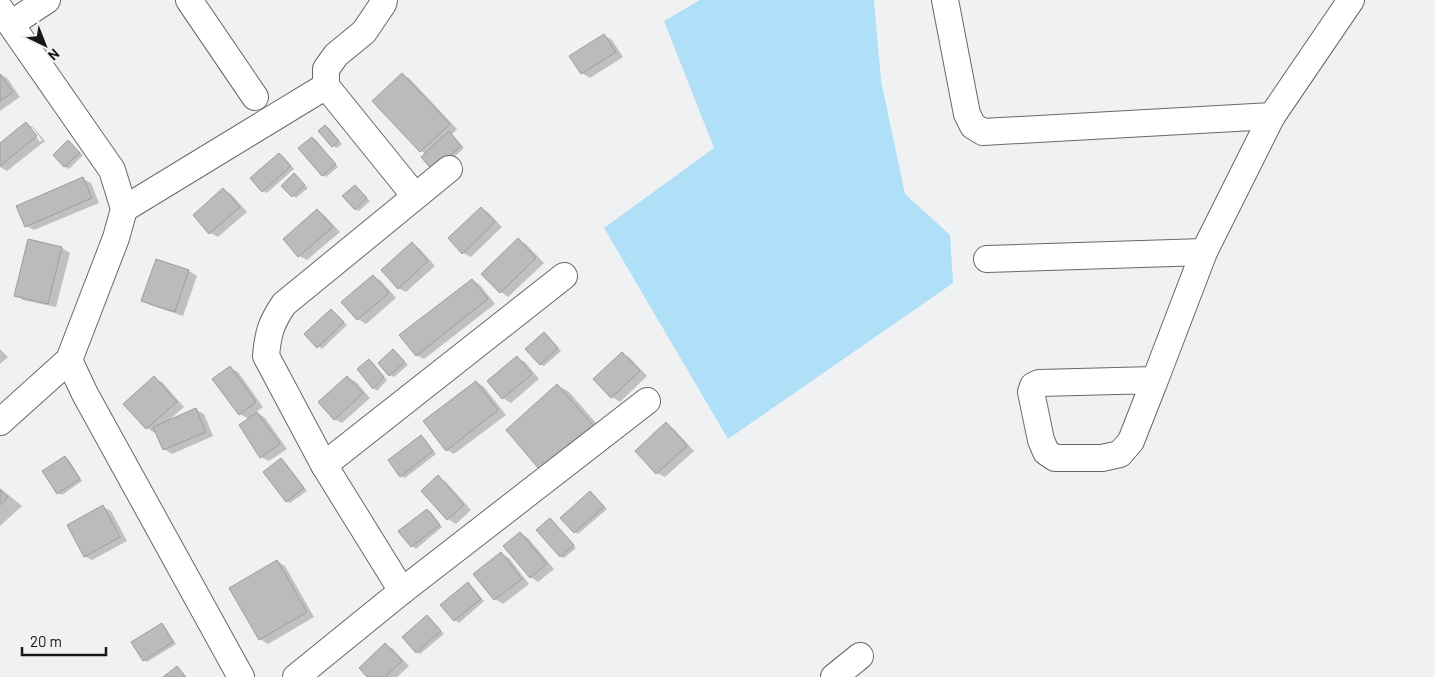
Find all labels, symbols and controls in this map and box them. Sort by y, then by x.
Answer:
north arrow [20,20,70,70]
text: N [45,45,63,64]
scale bar [22,624,106,656]
text: 20 m [30,632,62,650]

